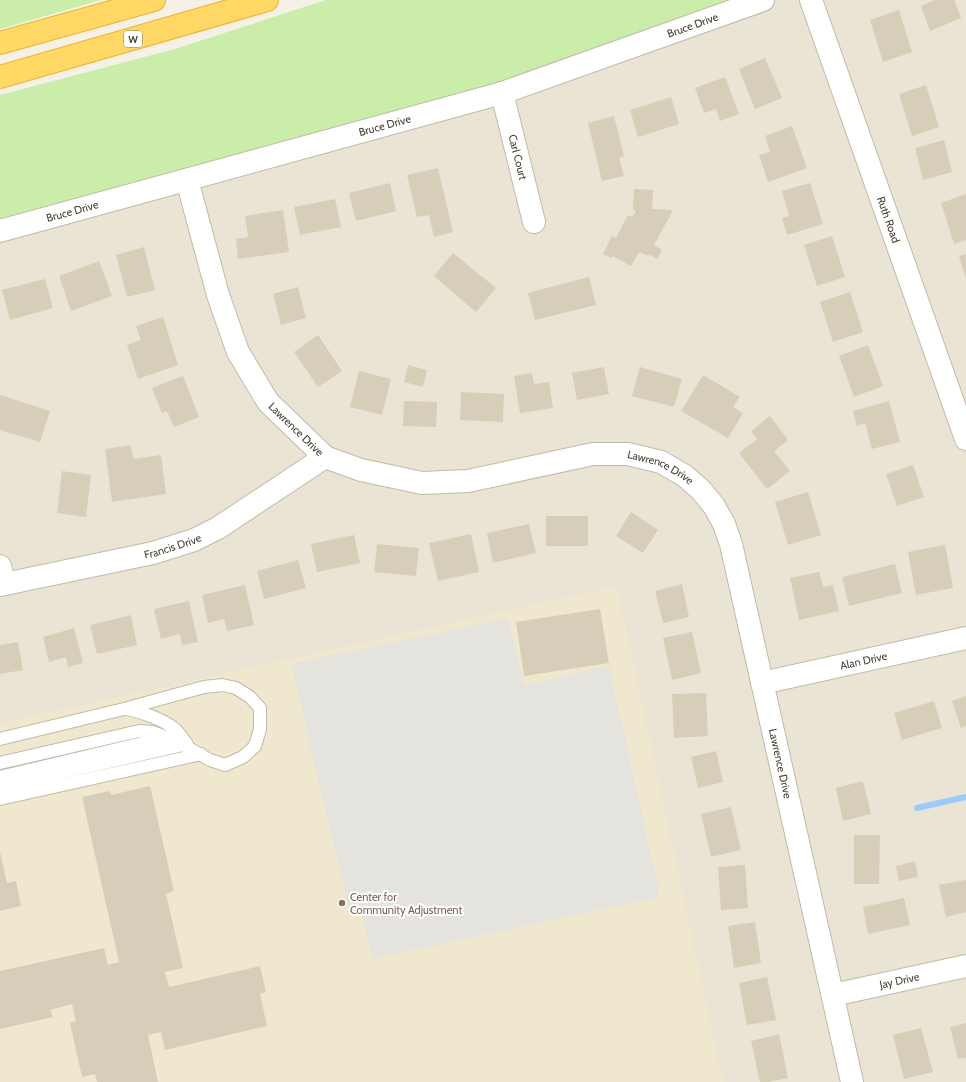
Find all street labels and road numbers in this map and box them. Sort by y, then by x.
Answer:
street label: Bruce Drive [665,9,721,41]
road number: W [124,31,142,47]
street label: Bruce Drive [357,111,413,139]
street label: Carl Court [506,133,530,181]
street label: Ruth Road [874,195,903,245]
street label: Bruce Drive [45,197,100,225]
street label: Lawrence Drive [266,399,327,459]
street label: Lawrence Drive [626,447,697,488]
street label: Francis Drive [143,530,204,562]
street label: Alan Drive [839,649,889,673]
street label: Lawrence Drive [766,727,795,800]
street label: Jay Drive [877,969,921,992]

